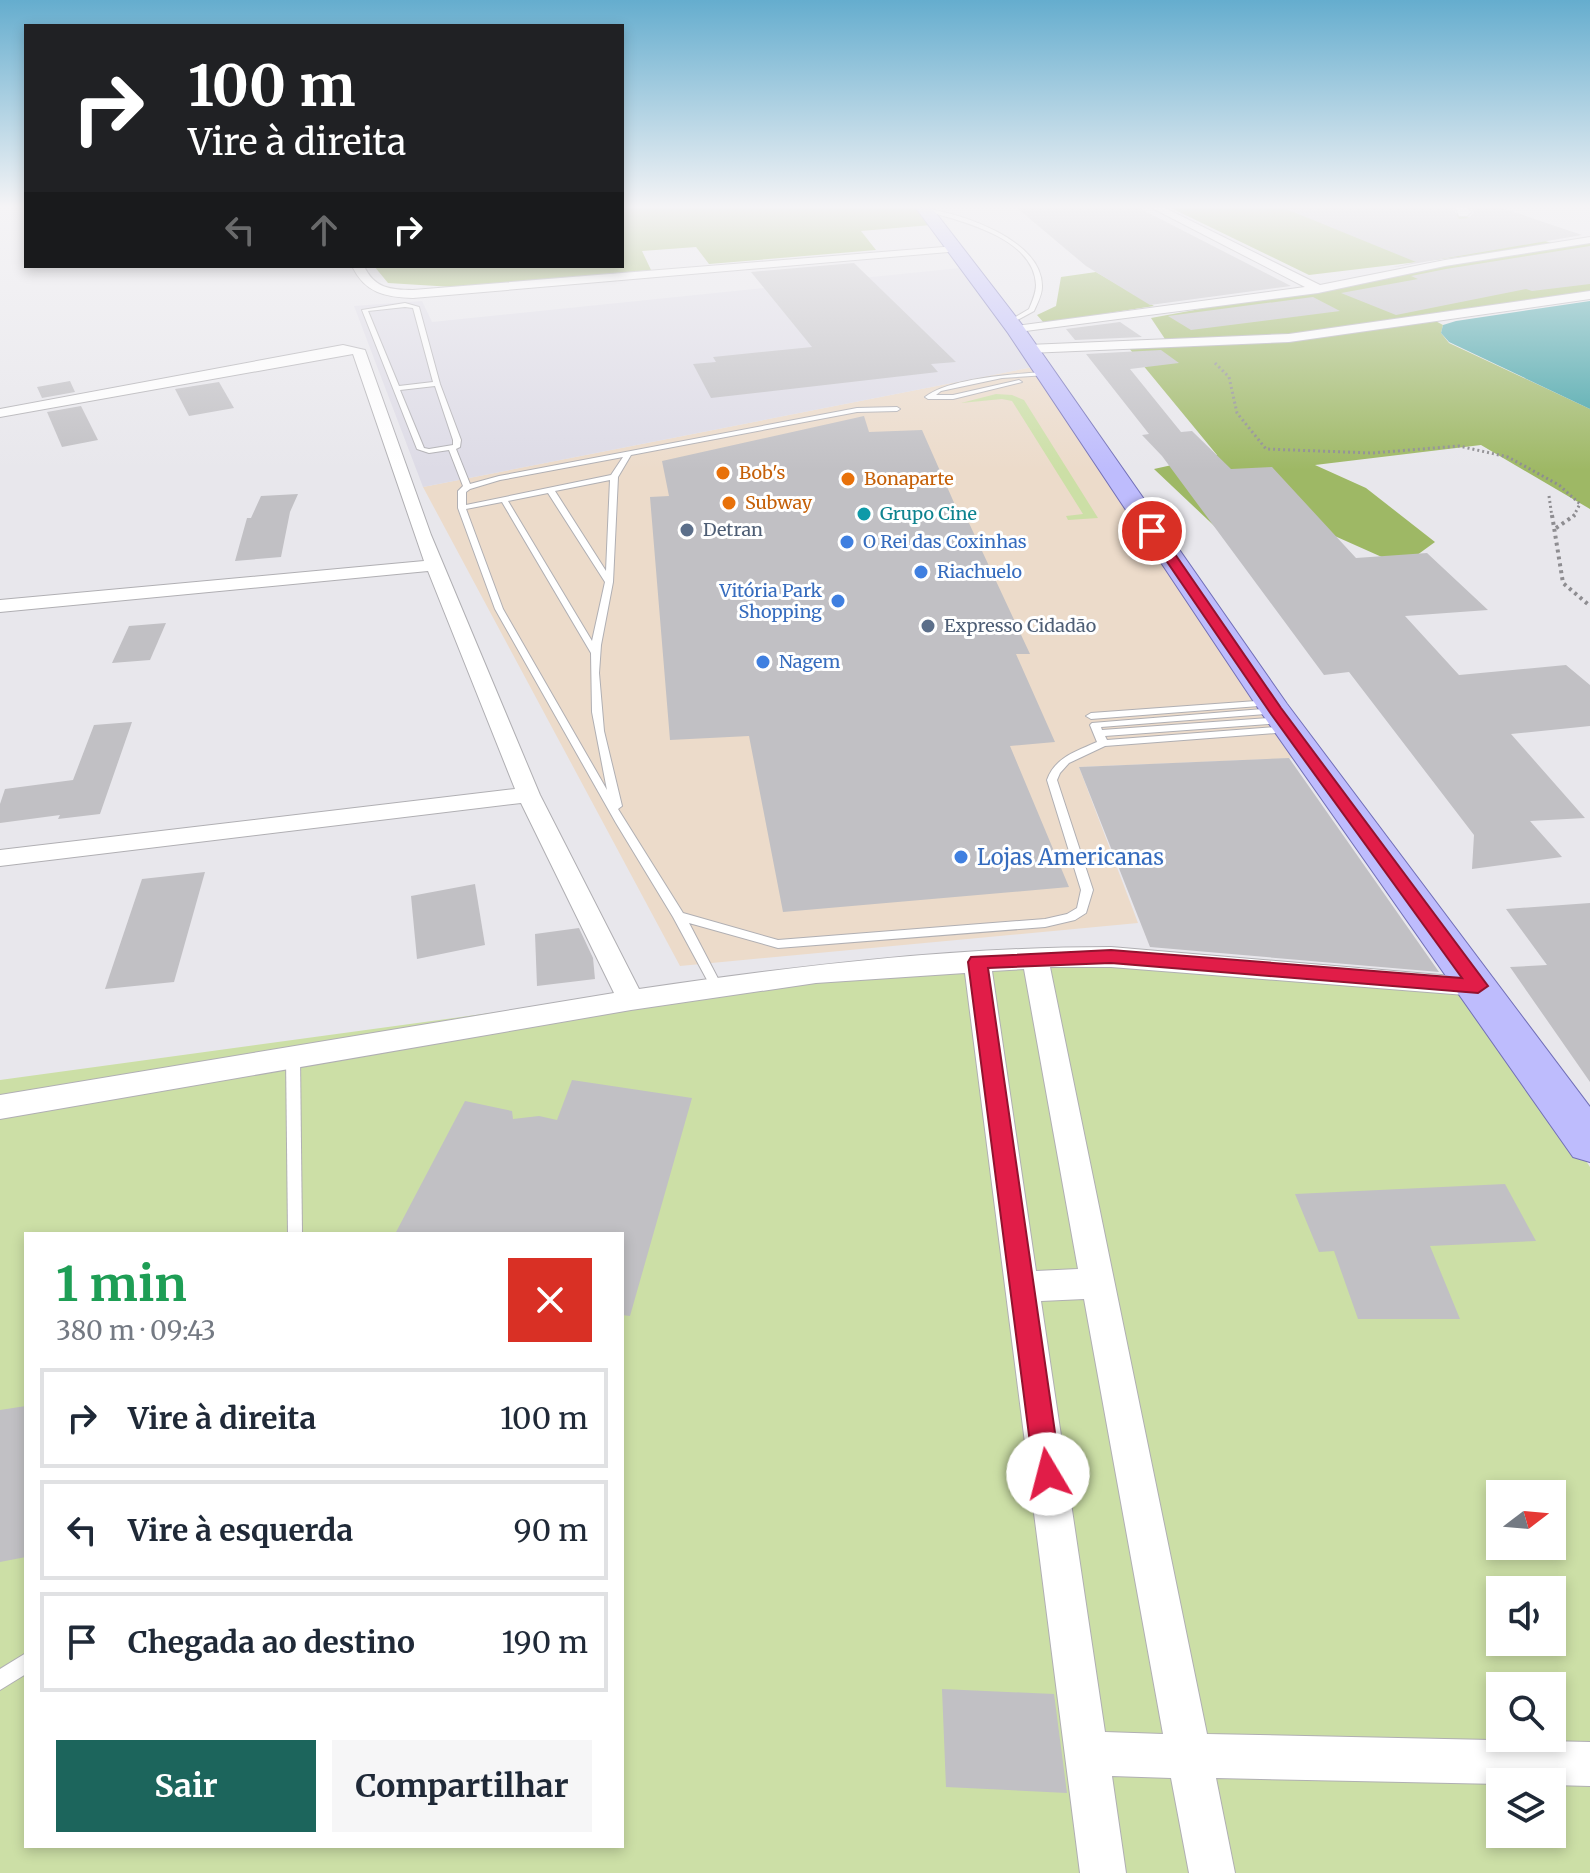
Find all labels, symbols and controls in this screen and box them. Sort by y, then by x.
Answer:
text: 100 m [188,51,356,121]
icon: right [56,56,160,160]
text: Vire à direita [188,120,406,165]
icon: left [218,208,262,252]
icon: ahead [302,208,346,252]
icon: right [386,208,430,252]
place label: Bob's [739,461,785,484]
marker: Bob's [714,464,732,482]
place label: Bonaparte [864,467,954,490]
marker: Bonaparte [839,470,857,488]
place label: Subway [745,491,813,514]
marker: Subway [720,494,738,512]
pin [1118,497,1186,565]
place label: Grupo Cine [880,502,977,525]
marker: Grupo Cine [855,505,873,523]
icon: arrive [1130,509,1174,553]
place label: Detran [703,518,763,541]
marker: Detran [678,521,696,539]
place label: O Rei das Coxinhas [863,530,1027,553]
marker: O Rei das Coxinhas [838,533,856,551]
place label: Riachuelo [937,560,1022,583]
marker: Riachuelo [912,563,930,581]
place label: Vitória Park Shopping [719,579,823,623]
marker: Vitória Park Shopping [829,592,847,610]
place label: Expresso Cidadão [944,614,1096,637]
marker: Expresso Cidadão [919,617,937,635]
place label: Nagem [779,650,840,673]
marker: Nagem [754,653,772,671]
place label: Lojas Americanas [977,843,1164,871]
marker: Lojas Americanas [952,848,970,866]
text: 1 min [56,1254,187,1314]
button: close [508,1258,592,1342]
text: 380 m · 09:43 [56,1314,216,1347]
icon: right [60,1396,104,1440]
text: Vire à direita [128,1399,316,1437]
text: 100 m [500,1399,588,1437]
position arrow [1006,1432,1090,1516]
north arrow [1486,1480,1566,1560]
map controls [1486,1480,1566,1848]
icon: left [60,1508,104,1552]
text: Vire à esquerda [128,1511,353,1549]
text: 90 m [514,1511,588,1549]
button: sound [1486,1576,1566,1656]
icon: arrive [60,1620,104,1664]
text: Chegada ao destino [128,1623,415,1661]
text: 190 m [501,1623,588,1661]
button: search [1486,1672,1566,1752]
button: Sair [56,1740,316,1832]
button: Compartilhar [332,1740,592,1832]
button: layers [1486,1768,1566,1848]

